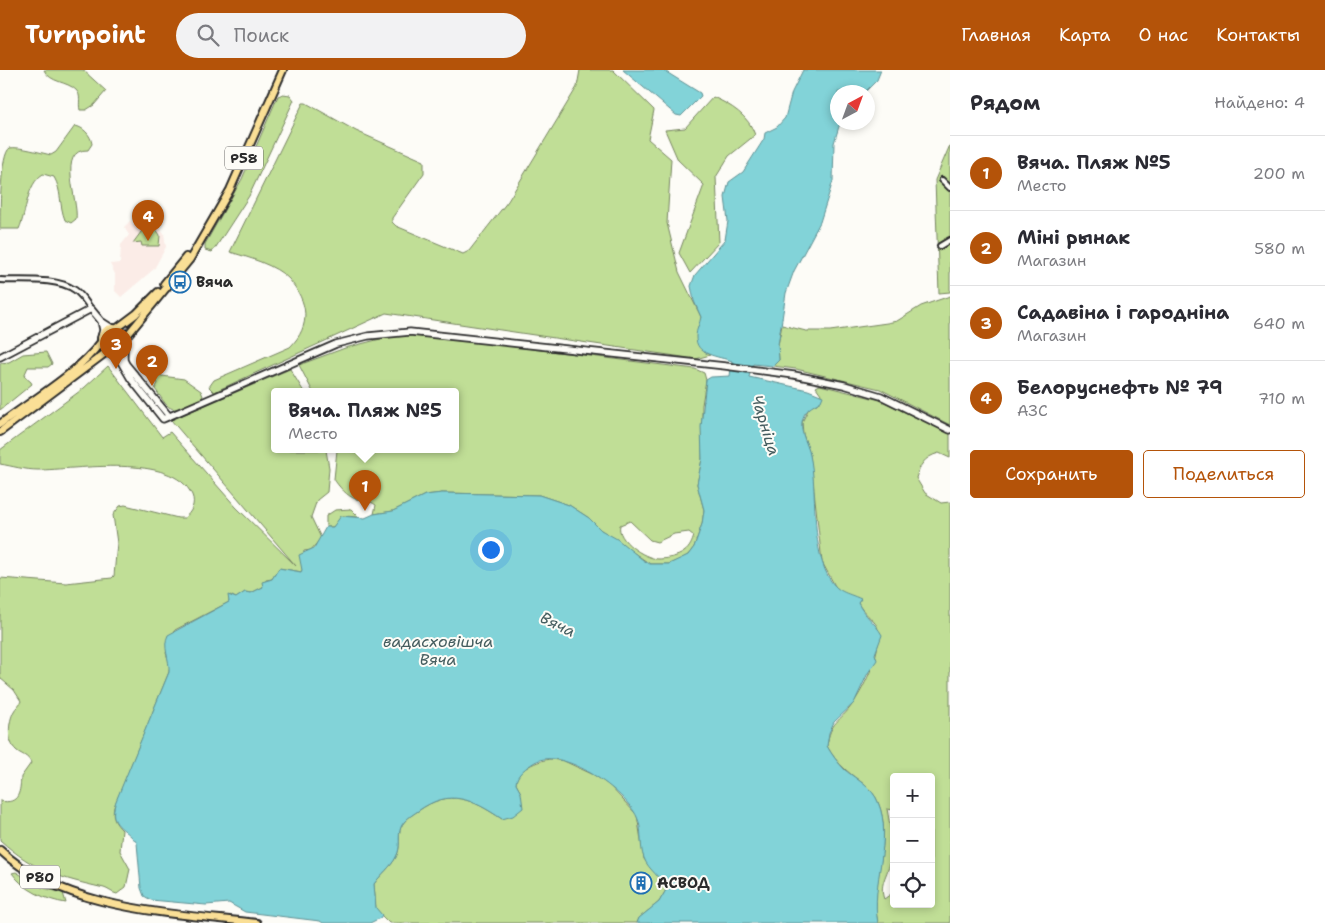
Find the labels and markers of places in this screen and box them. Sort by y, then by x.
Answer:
pin: 4 [132,200,164,241]
bus stop icon: Вяча [168,270,192,294]
place label: Вяча [196,272,234,292]
pin: 3 [100,328,132,369]
pin: 2 [136,345,168,386]
pin: 1 [349,470,381,511]
building icon: АСВОД [629,871,653,895]
place label: АСВОД [657,873,711,893]

